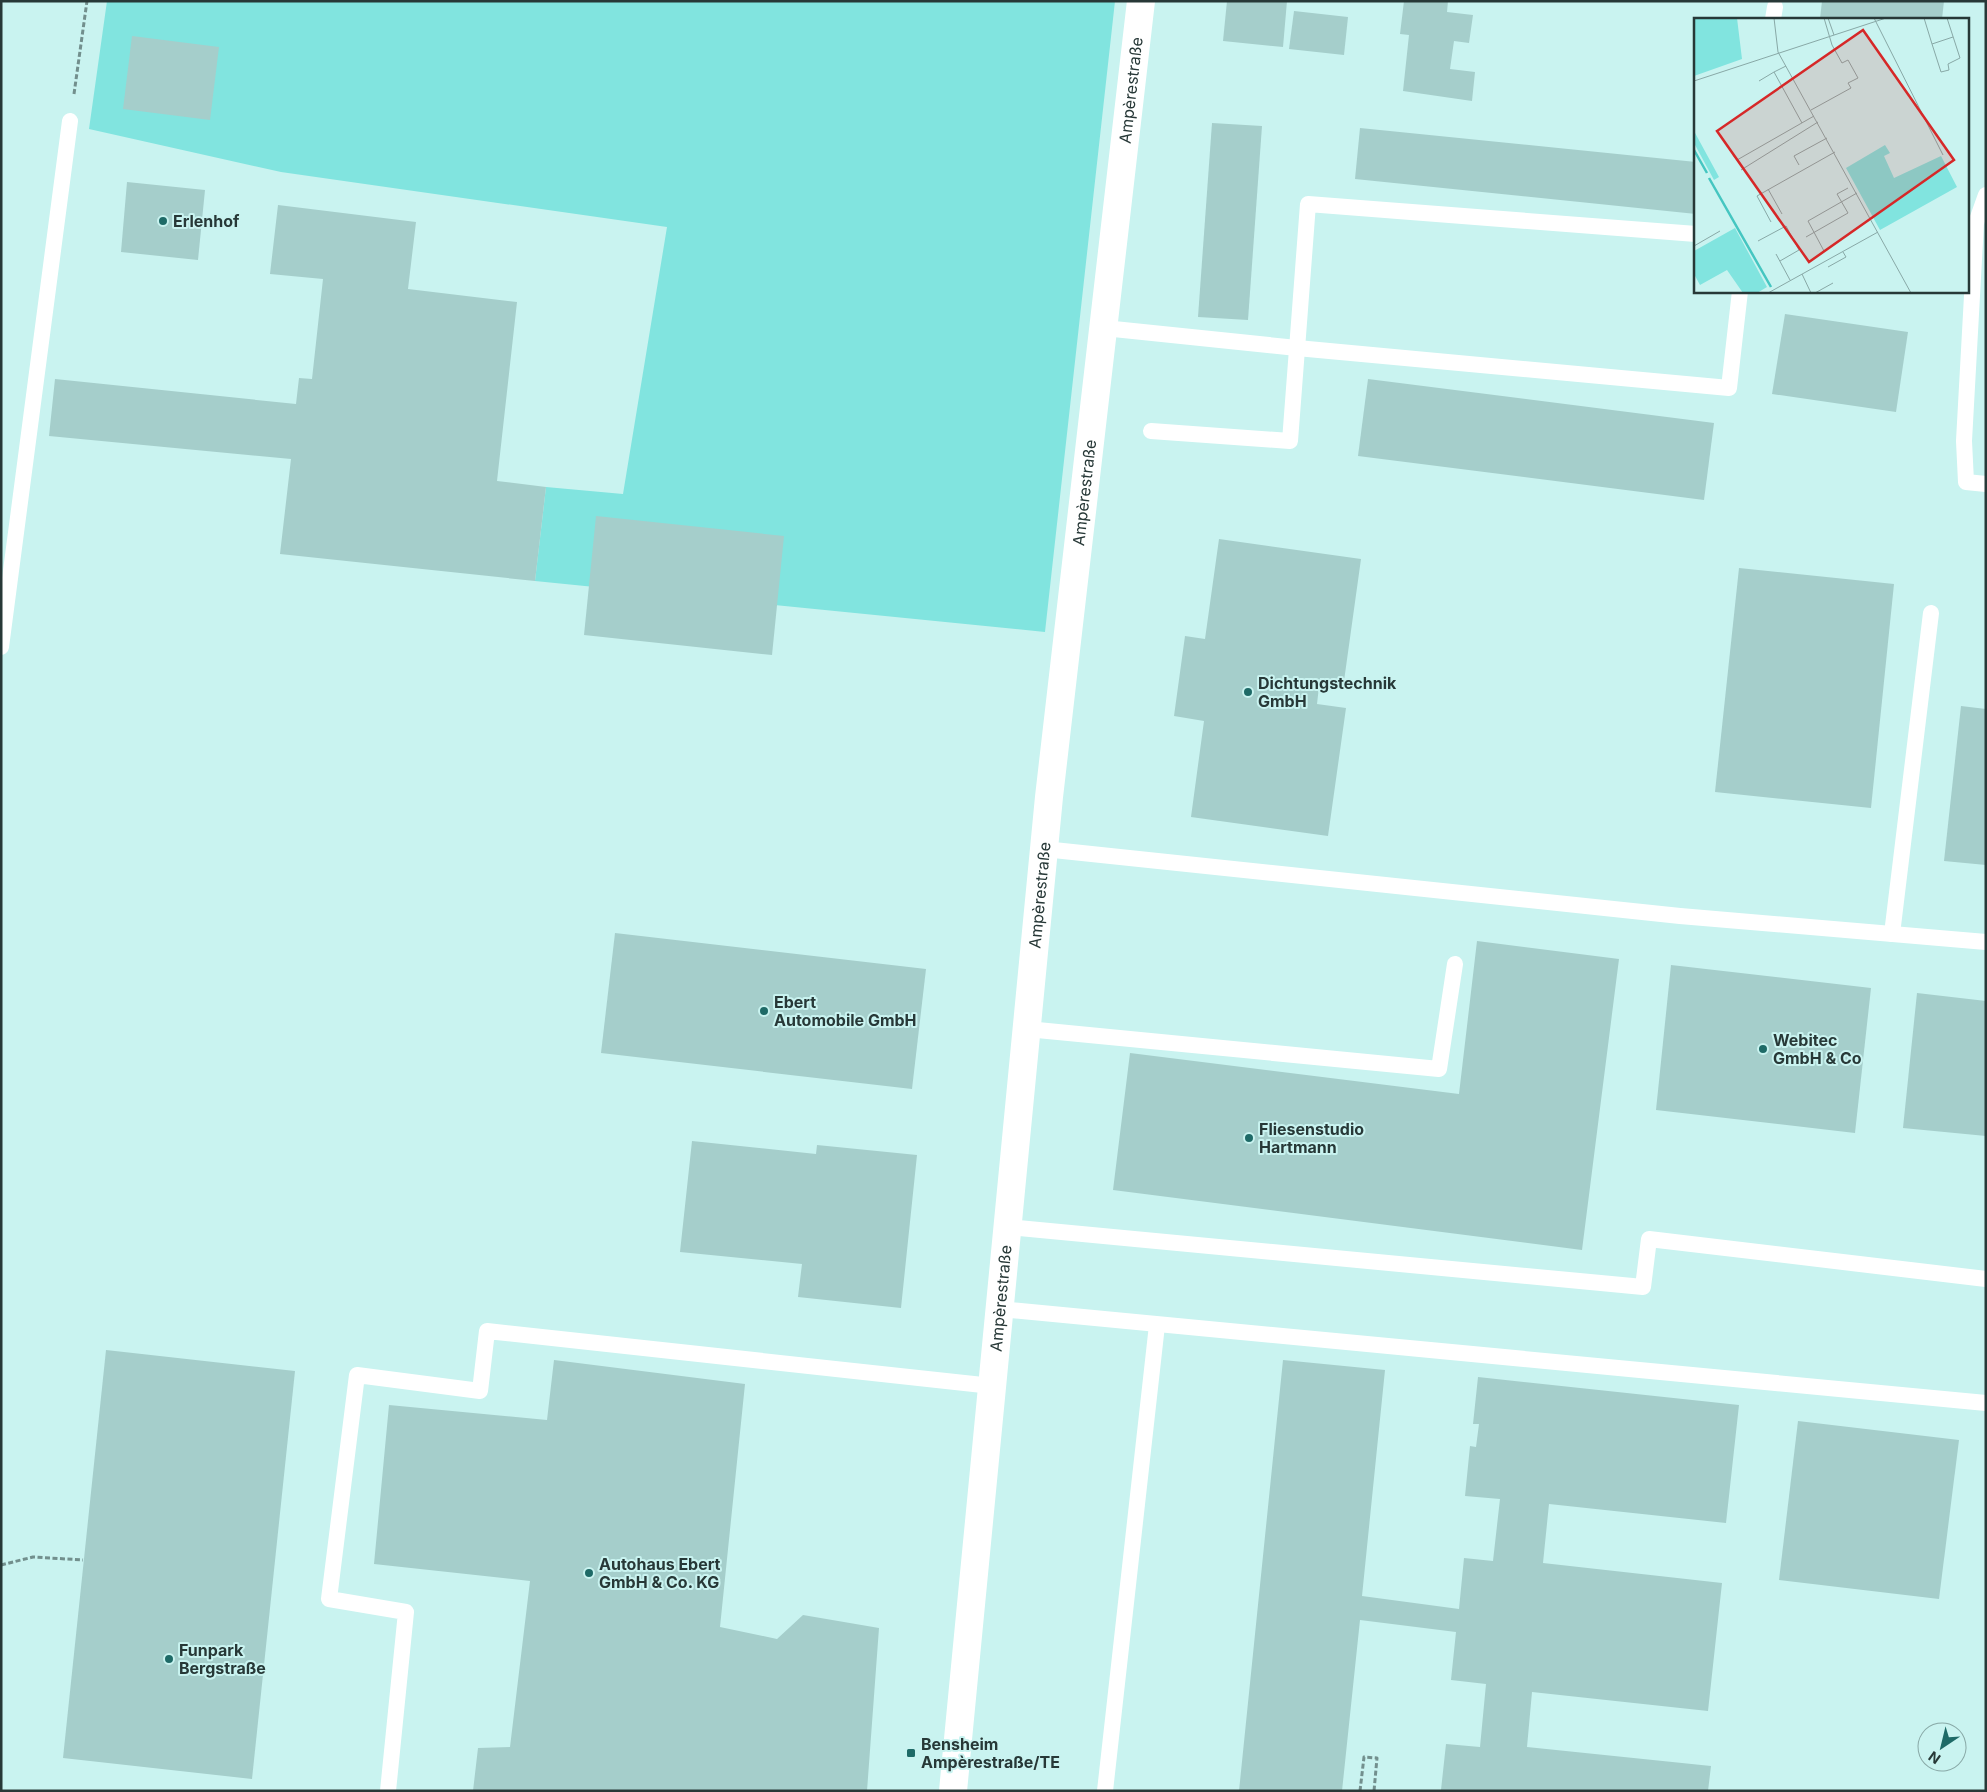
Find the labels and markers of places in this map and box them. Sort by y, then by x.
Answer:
place label: Erlenhof [173,211,240,231]
marker: Erlenhof [157,215,169,227]
place label: Dichtungstechnik GmbH [1258,673,1397,711]
marker: Dichtungstechnik GmbH [1242,686,1254,698]
place label: Ebert Automobile GmbH [774,992,917,1030]
marker: Ebert Automobile GmbH [758,1005,770,1017]
place label: Webitec GmbH & Co [1773,1030,1862,1068]
marker: Webitec GmbH & Co [1757,1043,1769,1055]
place label: Fliesenstudio Hartmann [1259,1119,1364,1157]
marker: Fliesenstudio Hartmann [1243,1132,1255,1144]
place label: Autohaus Ebert GmbH & Co. KG [599,1554,721,1592]
marker: Autohaus Ebert GmbH & Co. KG [583,1567,595,1579]
place label: Funpark Bergstraße [179,1640,266,1678]
marker: Funpark Bergstraße [163,1653,175,1665]
place label: Bensheim Ampèrestraße/TE [921,1734,1060,1772]
marker: Bensheim Ampèrestraße/TE [905,1747,917,1759]

